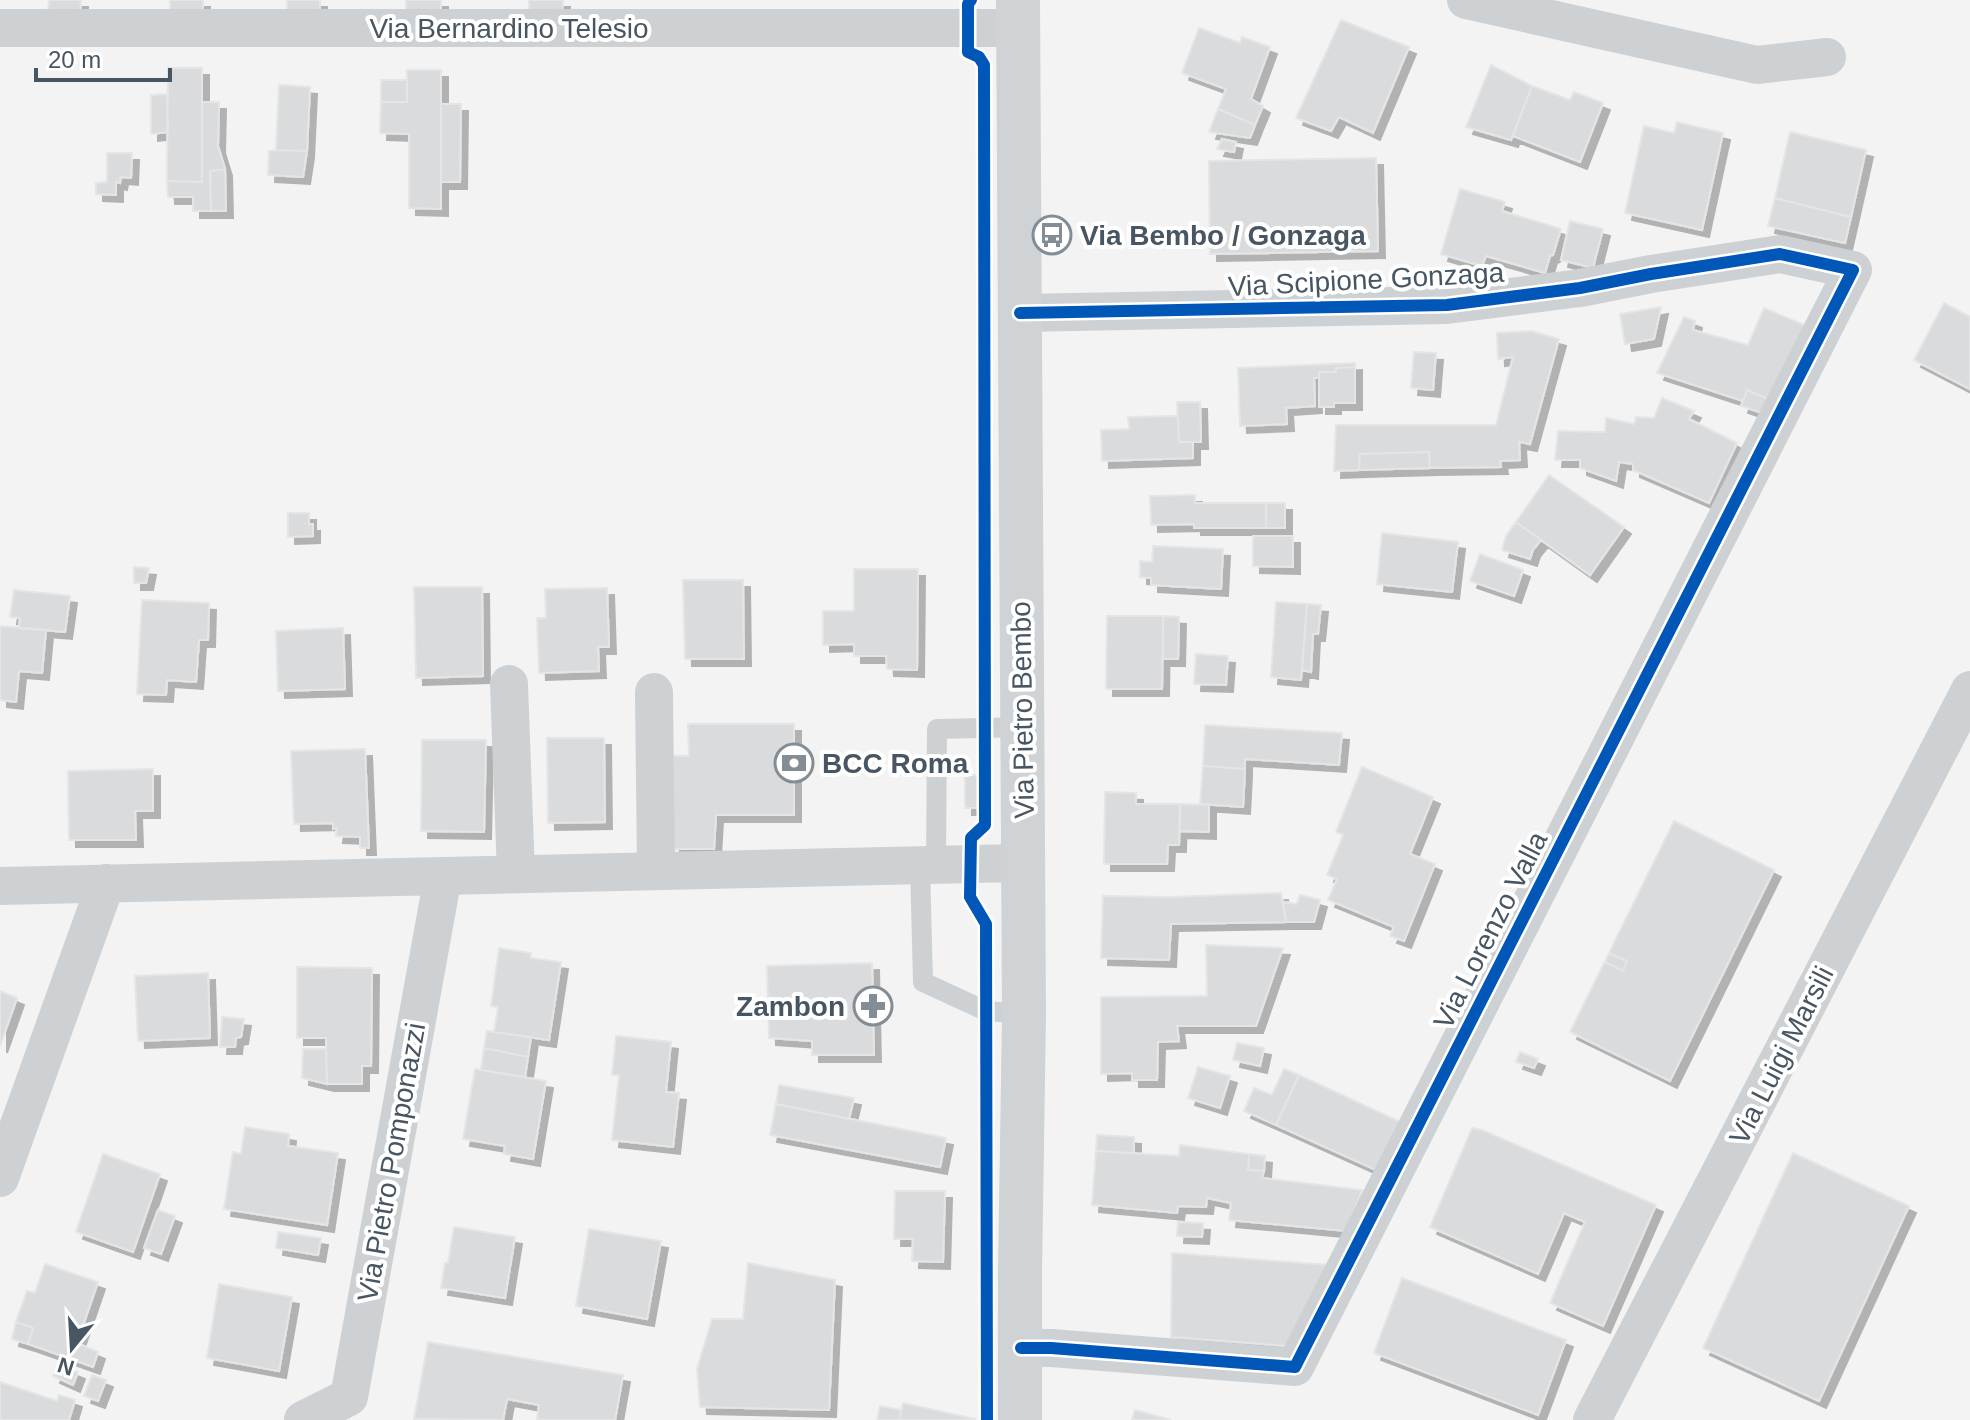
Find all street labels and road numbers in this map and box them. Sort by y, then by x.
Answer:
street label: Via Bernardino Telesio [369,13,649,44]
street label: Via Scipione Gonzaga [1227,257,1505,302]
street label: Via Pietro Bembo [1005,601,1040,819]
street label: Via Lorenzo Valla [1427,826,1554,1034]
street label: Via Luigi Marsili [1723,961,1840,1149]
street label: Via Pietro Pomponazzi [352,1020,431,1304]

